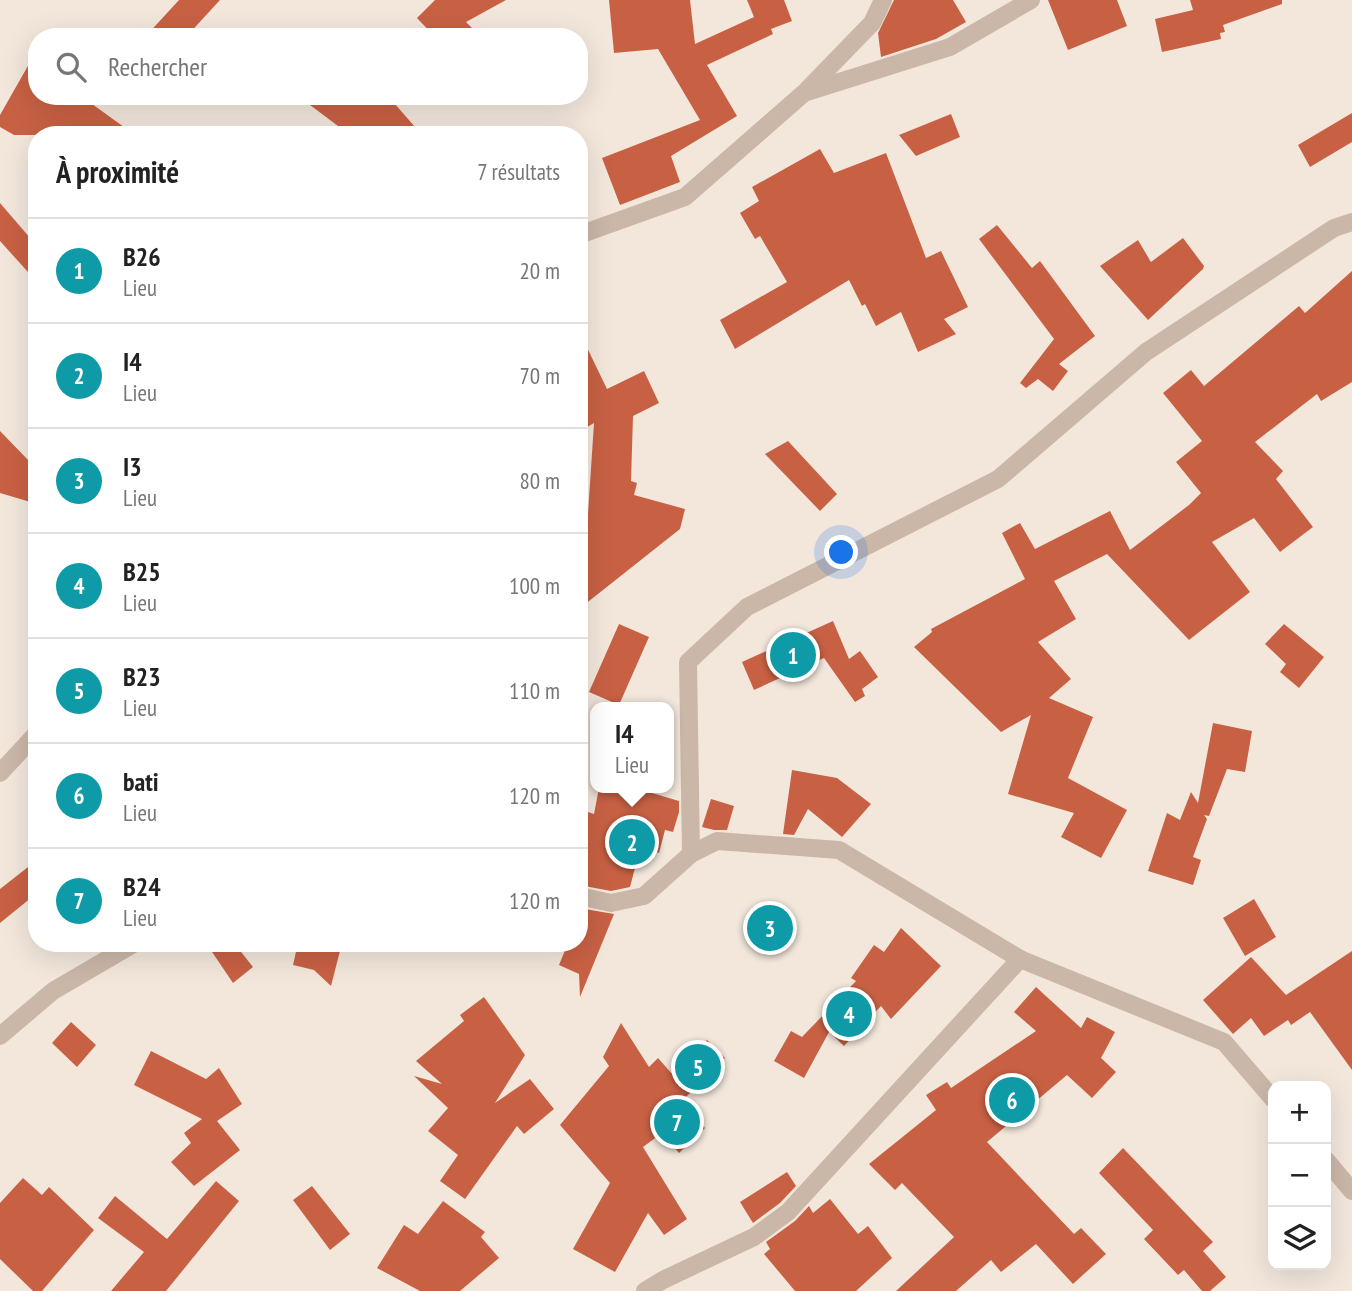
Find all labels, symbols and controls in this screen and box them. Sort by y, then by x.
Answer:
search box [28,28,588,105]
icon: search [52,48,90,86]
text: Rechercher [108,50,207,83]
text: À proximité [56,152,179,191]
text: 7 résultats [477,157,560,186]
text: B26 [123,240,161,273]
text: 1 [74,256,85,285]
text: 20 m [519,256,560,285]
text: Lieu [123,273,157,302]
text: I4 [123,345,142,378]
text: 2 [74,361,85,390]
text: 70 m [519,361,560,390]
text: Lieu [123,378,157,407]
text: I3 [123,450,142,483]
text: 3 [74,466,85,495]
text: 80 m [519,466,560,495]
text: Lieu [123,483,157,512]
your location [824,535,858,569]
text: B25 [123,555,161,588]
text: 4 [74,571,85,600]
text: 100 m [509,571,560,600]
text: Lieu [123,588,157,617]
pin: 1 [770,629,816,681]
text: B23 [123,660,161,693]
text: 5 [74,676,85,705]
text: 110 m [509,676,560,705]
text: Lieu [123,693,157,722]
popup [590,702,674,793]
text: I4 [615,717,634,750]
text: Lieu [615,750,649,779]
text: bati [123,765,159,798]
text: 6 [74,781,85,810]
text: 120 m [509,781,560,810]
text: Lieu [123,798,157,827]
pin: 2 [609,816,655,868]
text: B24 [123,870,161,903]
text: 7 [74,886,85,915]
text: 120 m [509,886,560,915]
pin: 3 [747,902,793,954]
text: Lieu [123,903,157,932]
pin: 4 [826,988,872,1040]
pin: 5 [675,1041,721,1093]
pin: 6 [989,1074,1035,1126]
map controls [1268,1081,1331,1270]
button: + [1268,1081,1331,1144]
pin: 7 [654,1096,700,1148]
button: − [1268,1144,1331,1207]
button: layers [1268,1207,1331,1270]

